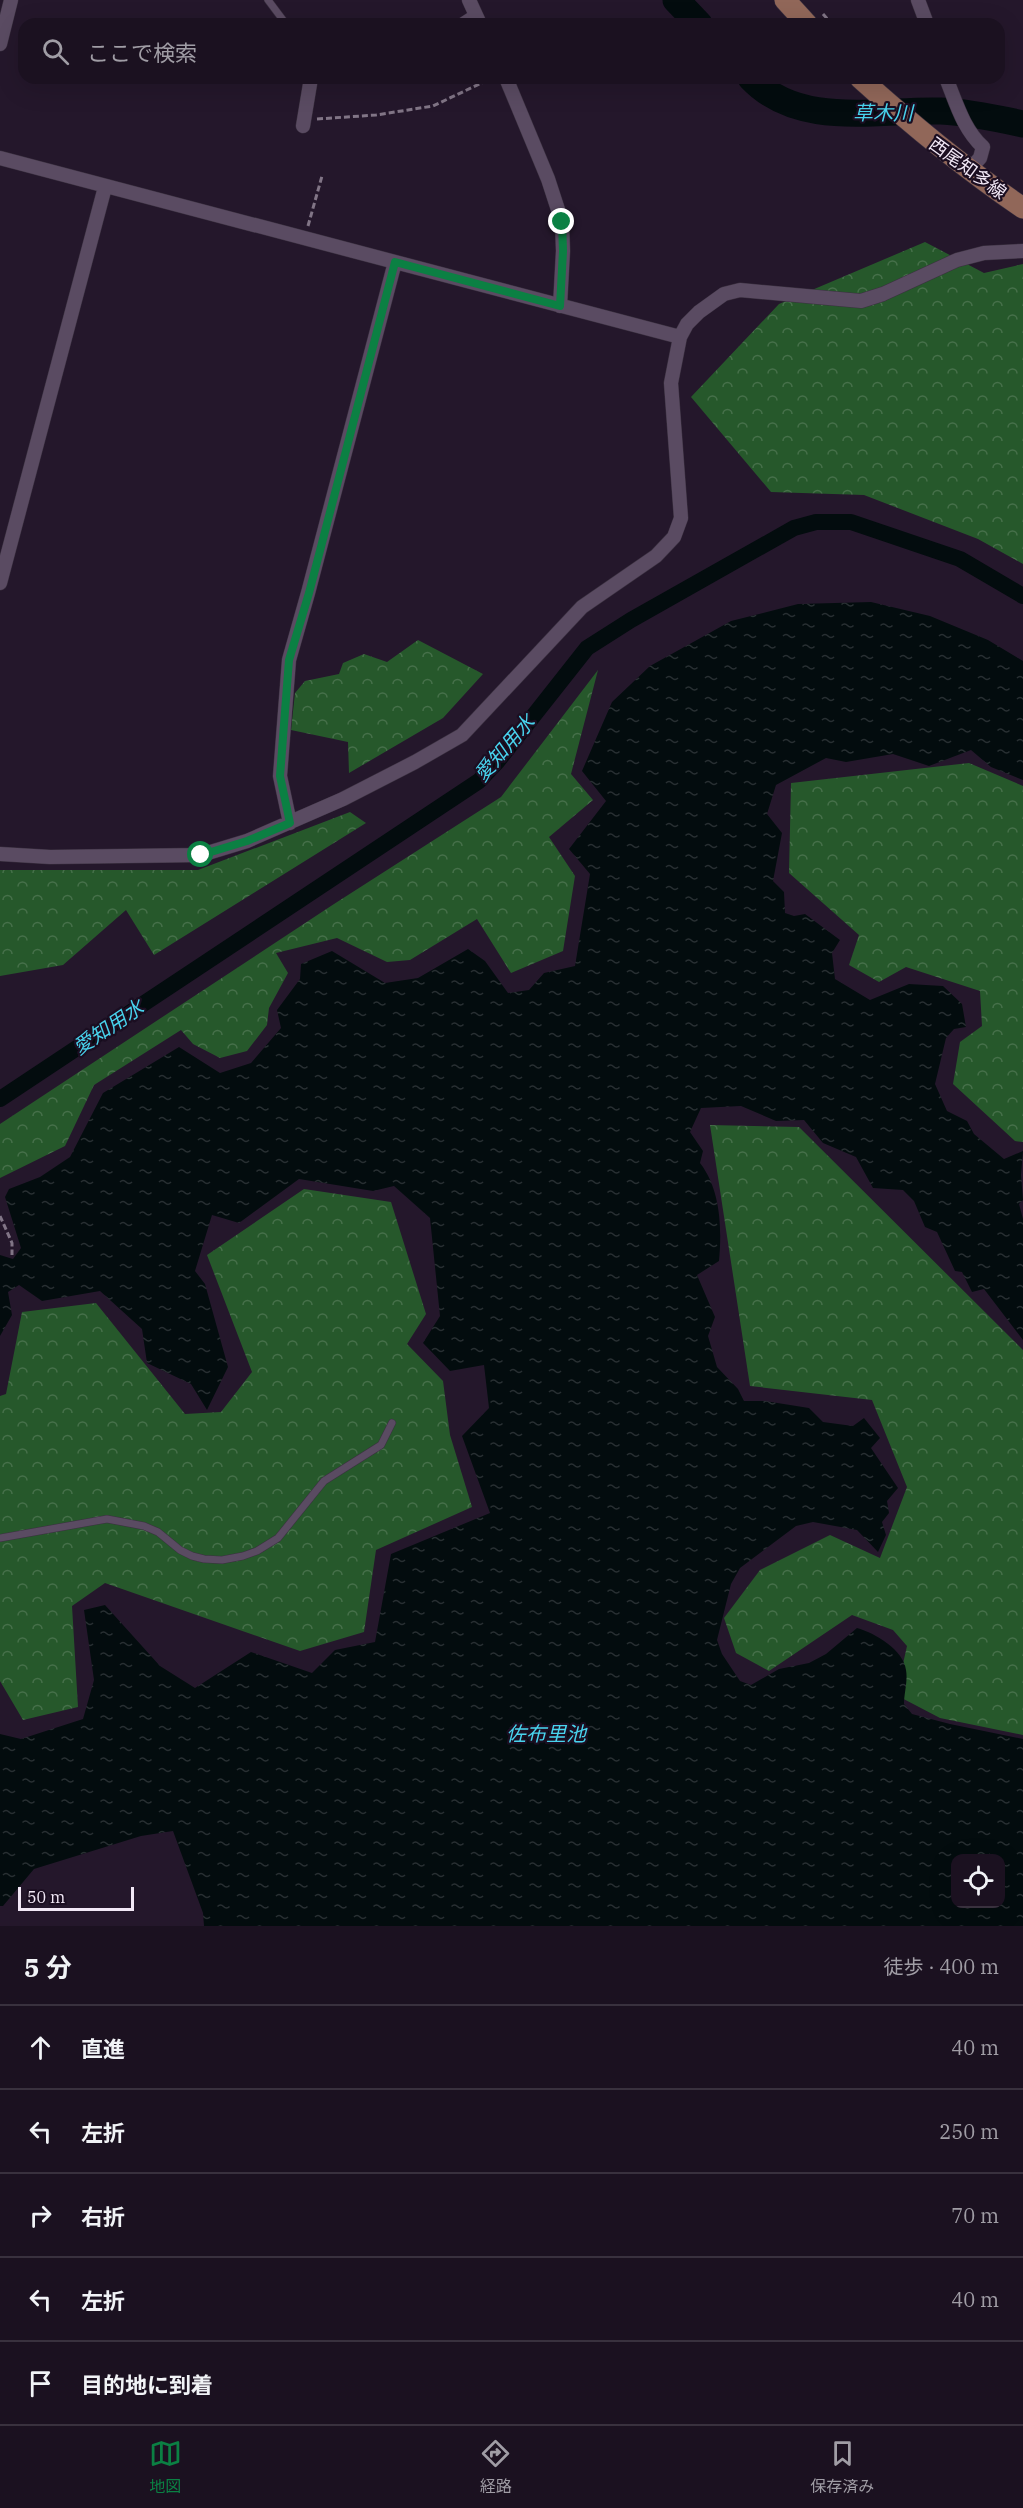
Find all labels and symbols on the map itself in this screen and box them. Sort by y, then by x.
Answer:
water label: 草木川 [853,99,915,126]
street label: 西尾知多線 [925,132,1011,204]
route end [548,208,574,234]
water label: 愛知用水 [468,707,542,787]
route start [187,841,213,867]
water label: 愛知用水 [67,992,150,1061]
water label: 佐布里池 [506,1720,588,1747]
scale bar [18,1884,134,1912]

